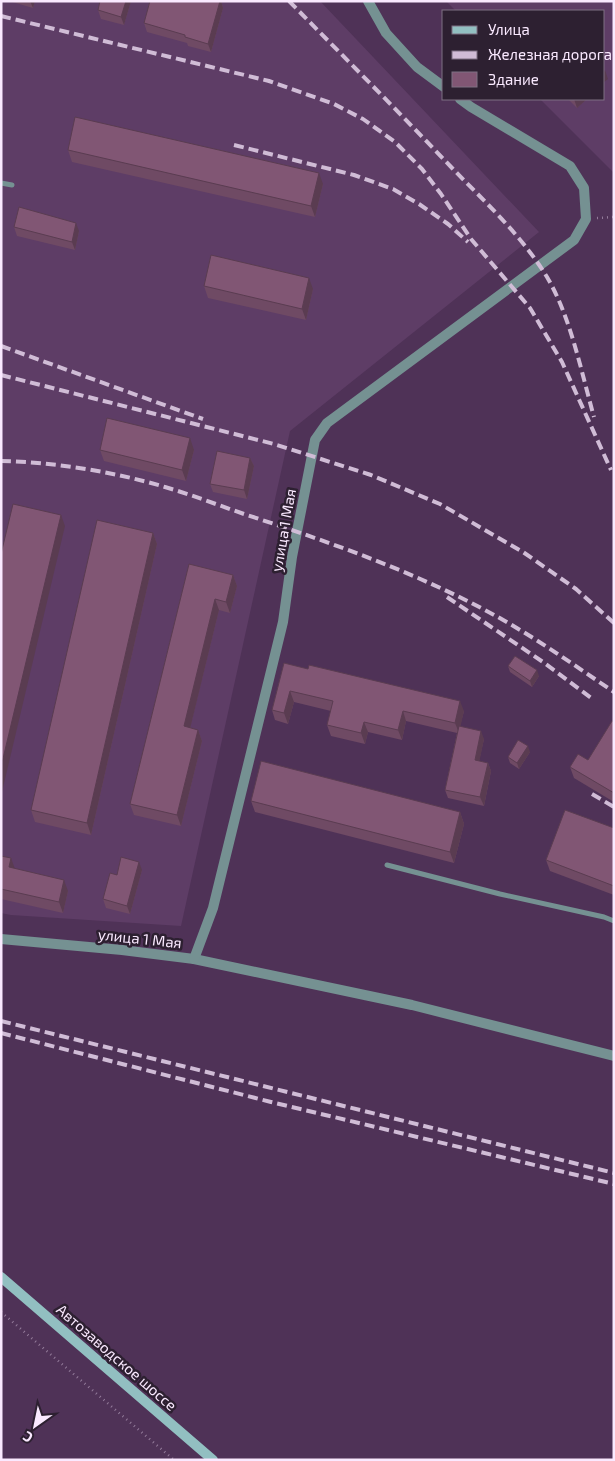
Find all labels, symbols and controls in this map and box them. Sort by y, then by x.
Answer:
legend [442,10,605,100]
text: Улица [488,20,530,38]
text: Железная дорога [488,45,612,63]
text: Здание [488,70,539,88]
street label: улица 1 Мая [267,487,300,573]
street label: улица 1 Мая [97,925,183,952]
street label: Автозаводское шоссе [53,1300,181,1414]
north arrow [10,1401,60,1451]
text: С [20,1428,36,1447]

